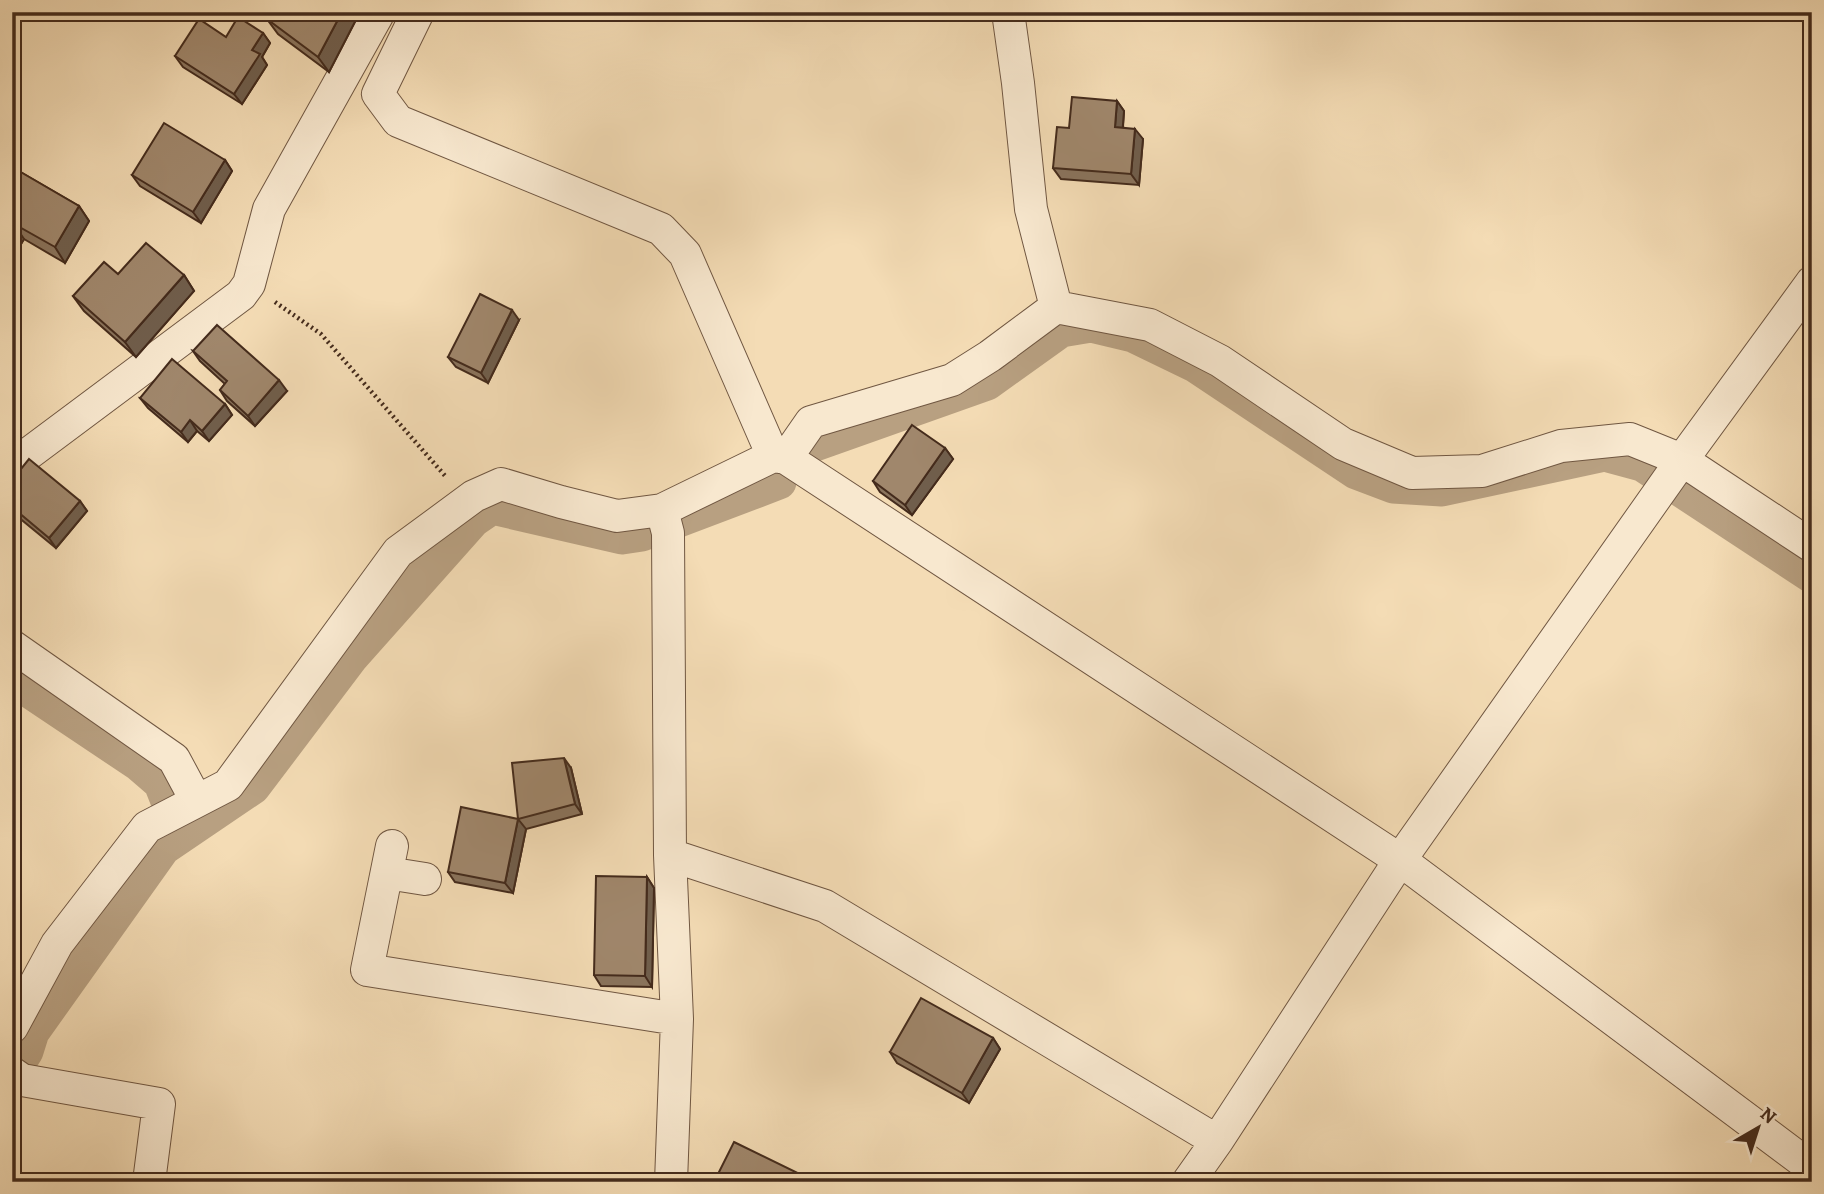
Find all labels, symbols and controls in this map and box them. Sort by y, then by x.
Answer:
north arrow [1722,1092,1792,1162]
text: N [1755,1101,1782,1130]

